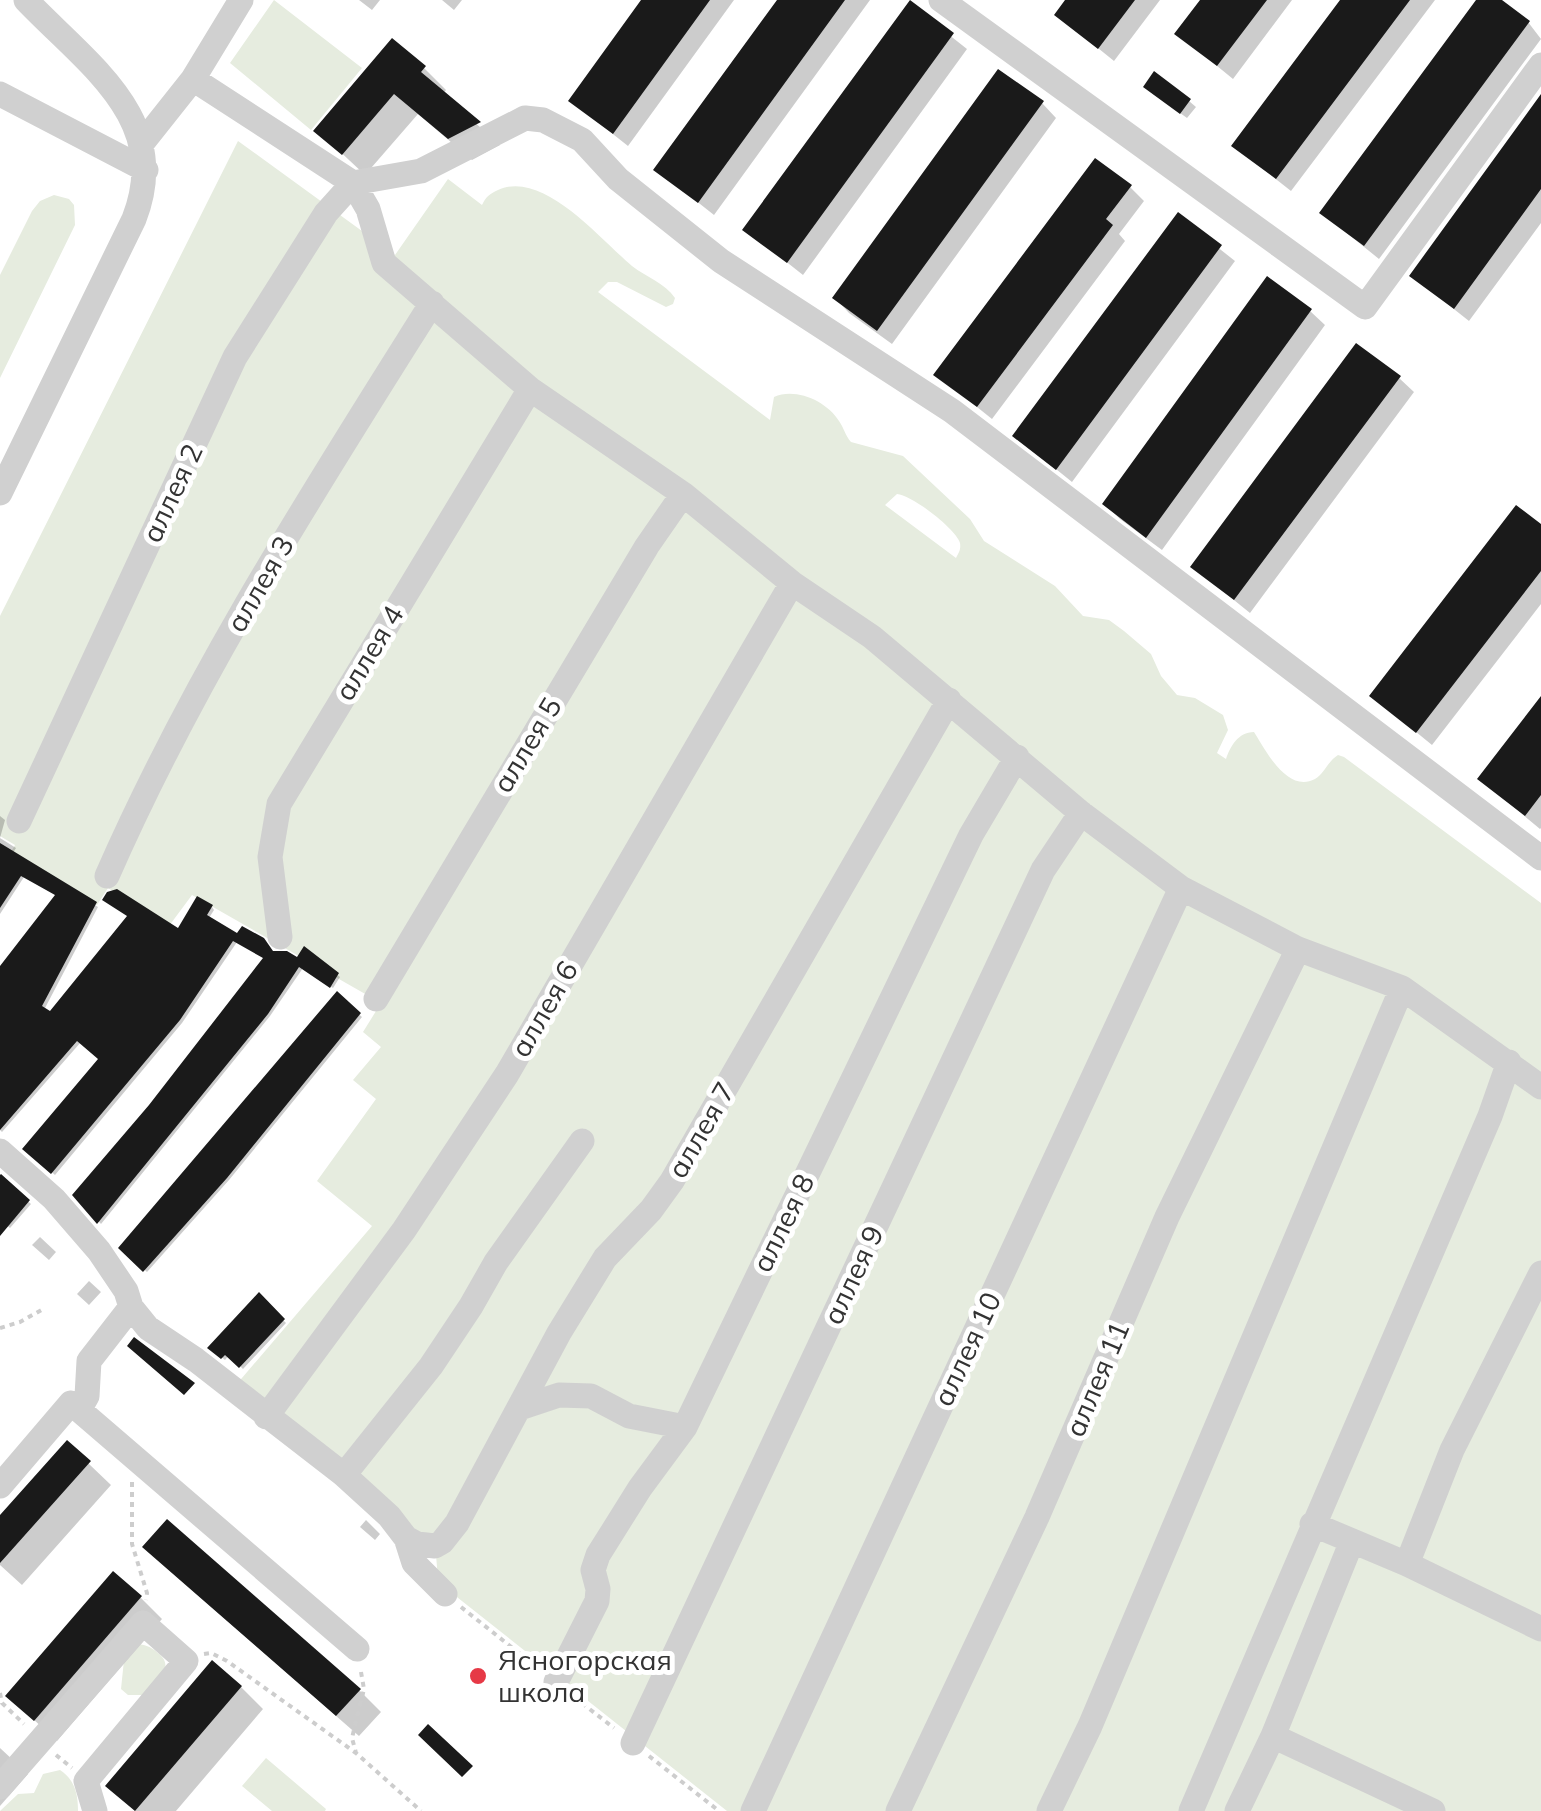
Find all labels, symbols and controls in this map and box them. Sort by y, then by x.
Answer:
street label: аллея 2 [134,438,210,548]
street label: аллея 3 [218,530,301,638]
street label: аллея 4 [327,599,411,707]
street label: аллея 5 [485,691,569,799]
street label: аллея 6 [502,955,585,1063]
street label: аллея 7 [659,1076,742,1184]
street label: аллея 8 [744,1168,821,1278]
street label: аллея 9 [815,1220,891,1330]
street label: аллея 10 [925,1286,1008,1411]
street label: аллея 11 [1057,1316,1136,1442]
place label: Ясногорская школа [498,1642,672,1709]
marker: Ясногорская школа [467,1665,489,1687]

